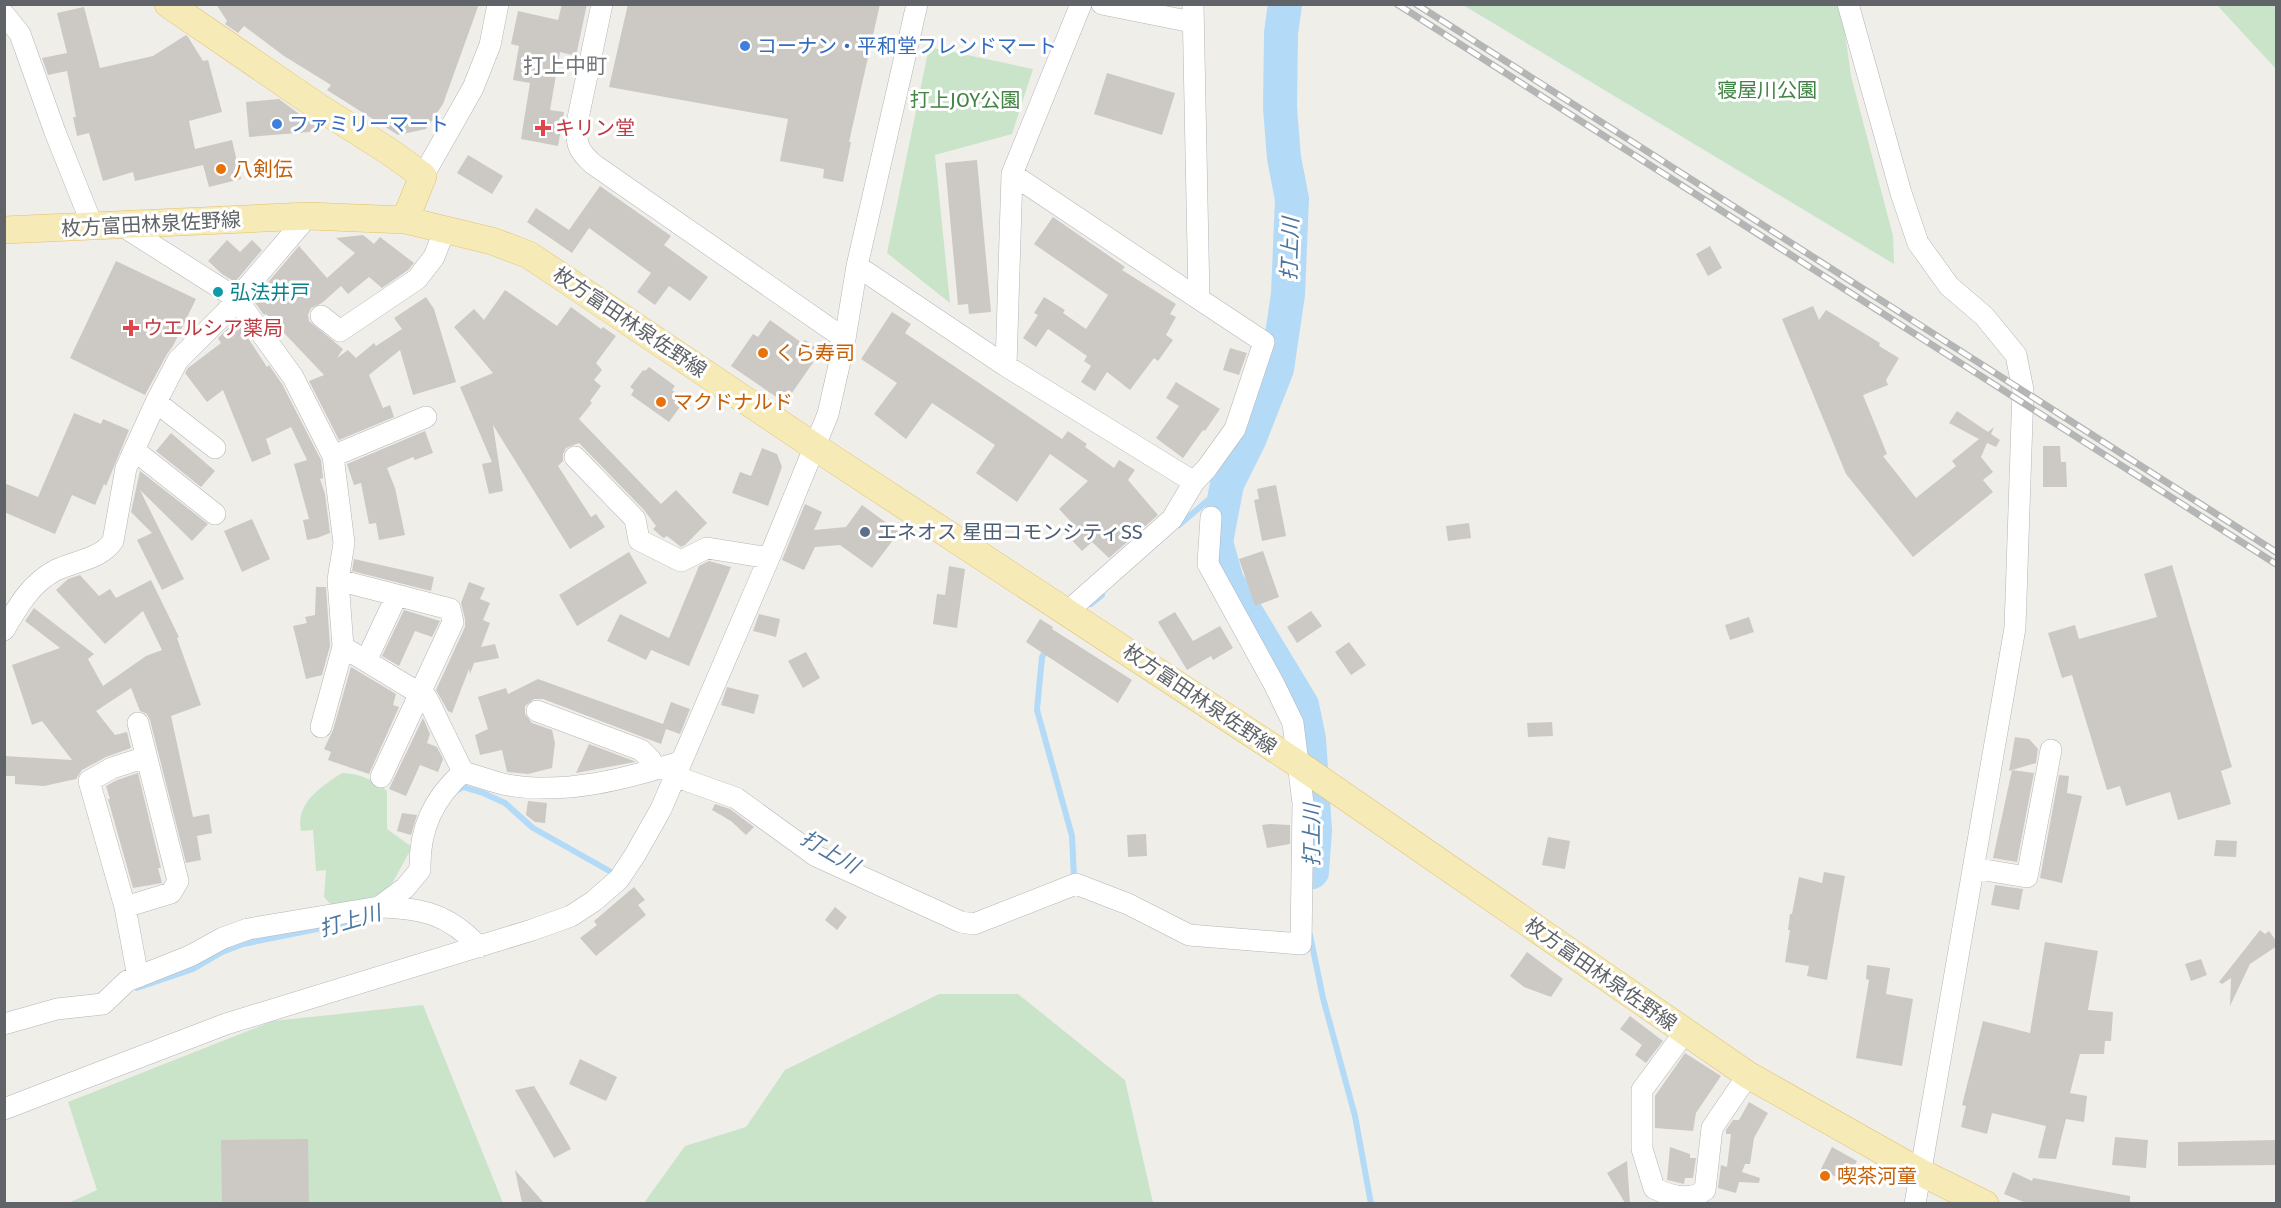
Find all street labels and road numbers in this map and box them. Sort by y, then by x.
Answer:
street label: 枚方富田林泉佐野線 [60,207,242,241]
street label: 枚方富田林泉佐野線 [549,262,711,382]
street label: 枚方富田林泉佐野線 [1119,639,1281,759]
street label: 枚方富田林泉佐野線 [1520,913,1682,1035]

